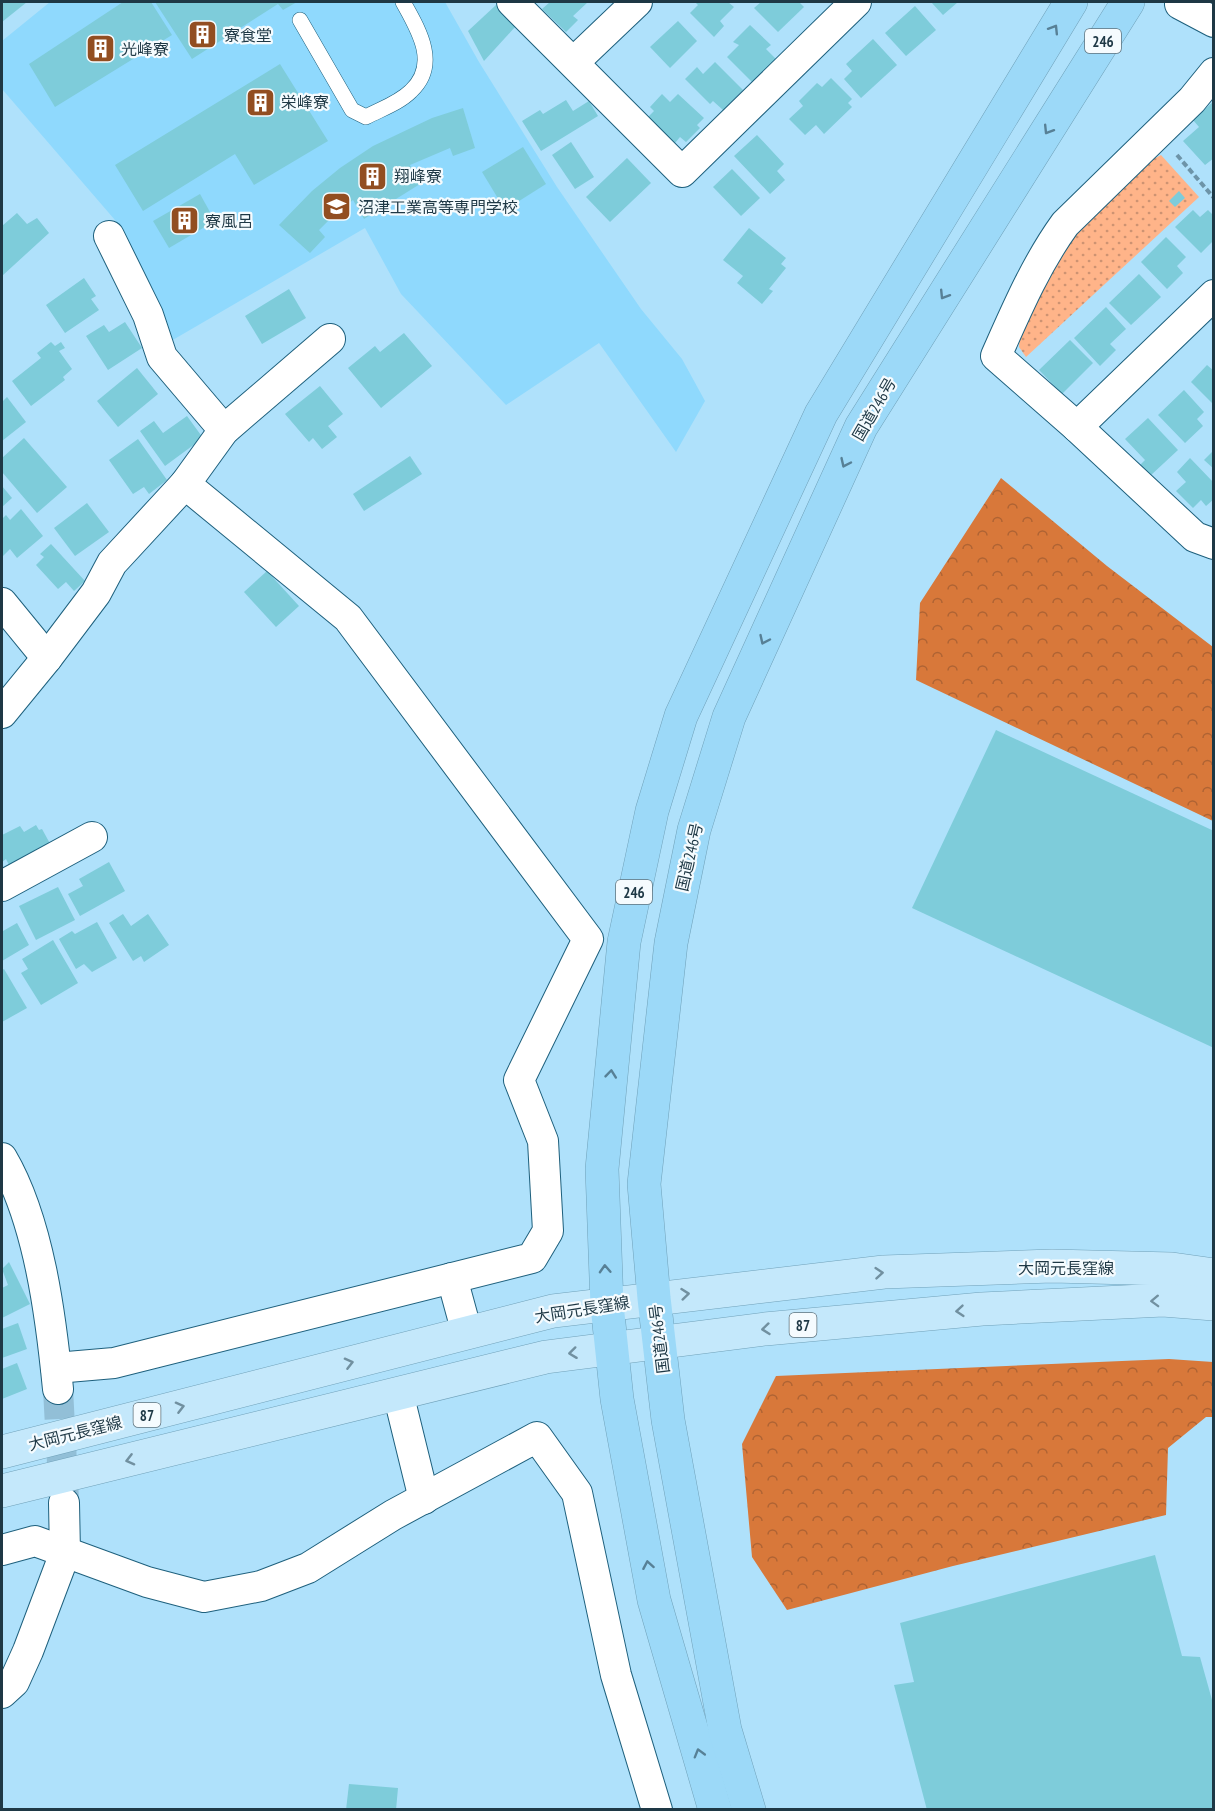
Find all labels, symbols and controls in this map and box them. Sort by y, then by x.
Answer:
building icon: 寮食堂 [187,19,219,51]
place label: 寮食堂 [224,25,272,45]
one-way arrow [1047,25,1058,36]
road number: 246 [1085,29,1121,53]
building icon: 光峰寮 [84,33,116,65]
place label: 光峰寮 [121,39,169,59]
building icon: 栄峰寮 [244,86,276,118]
place label: 栄峰寮 [281,92,329,112]
one-way arrow [1044,123,1055,134]
building icon: 翔峰寮 [357,160,389,192]
place label: 翔峰寮 [394,166,442,186]
school or university icon: 沼津工業高等専門学校 [321,191,353,223]
place label: 沼津工業高等専門学校 [358,197,518,217]
building icon: 寮風呂 [168,205,200,237]
place label: 寮風呂 [205,211,253,231]
one-way arrow [940,289,952,299]
street label: 国道246号 [848,374,900,444]
one-way arrow [840,456,852,467]
one-way arrow [759,633,771,644]
street label: 国道246号 [671,821,707,893]
road number: 246 [616,880,652,904]
one-way arrow [604,1070,617,1079]
street label: 大岡元長窪線 [1018,1258,1114,1278]
one-way arrow [598,1264,611,1273]
one-way arrow [875,1267,884,1280]
one-way arrow [681,1288,690,1301]
street label: 大岡元長窪線 [533,1292,631,1326]
one-way arrow [1151,1294,1160,1307]
street label: 国道246号 [645,1303,673,1375]
one-way arrow [956,1304,965,1317]
road number: 87 [790,1313,816,1337]
one-way arrow [762,1322,771,1334]
one-way arrow [568,1346,577,1359]
one-way arrow [344,1358,354,1371]
one-way arrow [175,1401,185,1414]
road number: 87 [134,1403,160,1427]
street label: 大岡元長窪線 [26,1412,124,1454]
one-way arrow [125,1452,135,1465]
one-way arrow [642,1561,655,1571]
one-way arrow [694,1748,706,1759]

